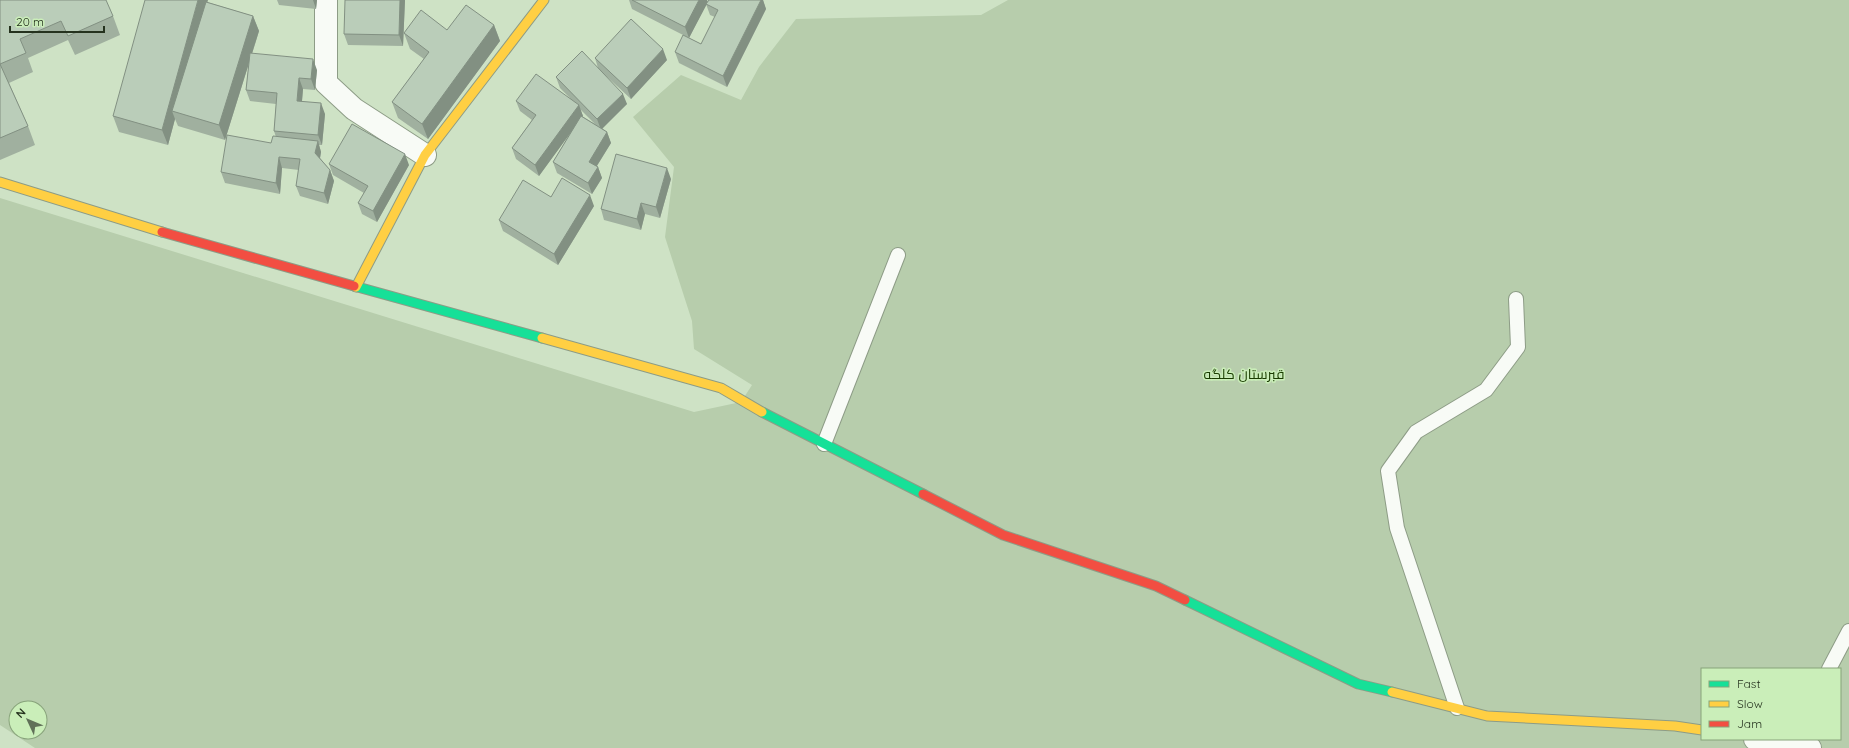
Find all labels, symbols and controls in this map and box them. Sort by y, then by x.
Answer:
scale bar [10,8,104,34]
text: 20 m [16,14,44,29]
park label: قبرستان کلگه [1204,365,1284,383]
legend [1701,668,1841,740]
text: Fast [1737,676,1761,691]
text: Slow [1737,696,1763,711]
north arrow [8,700,48,740]
text: N [13,705,29,721]
text: Jam [1737,716,1762,731]

